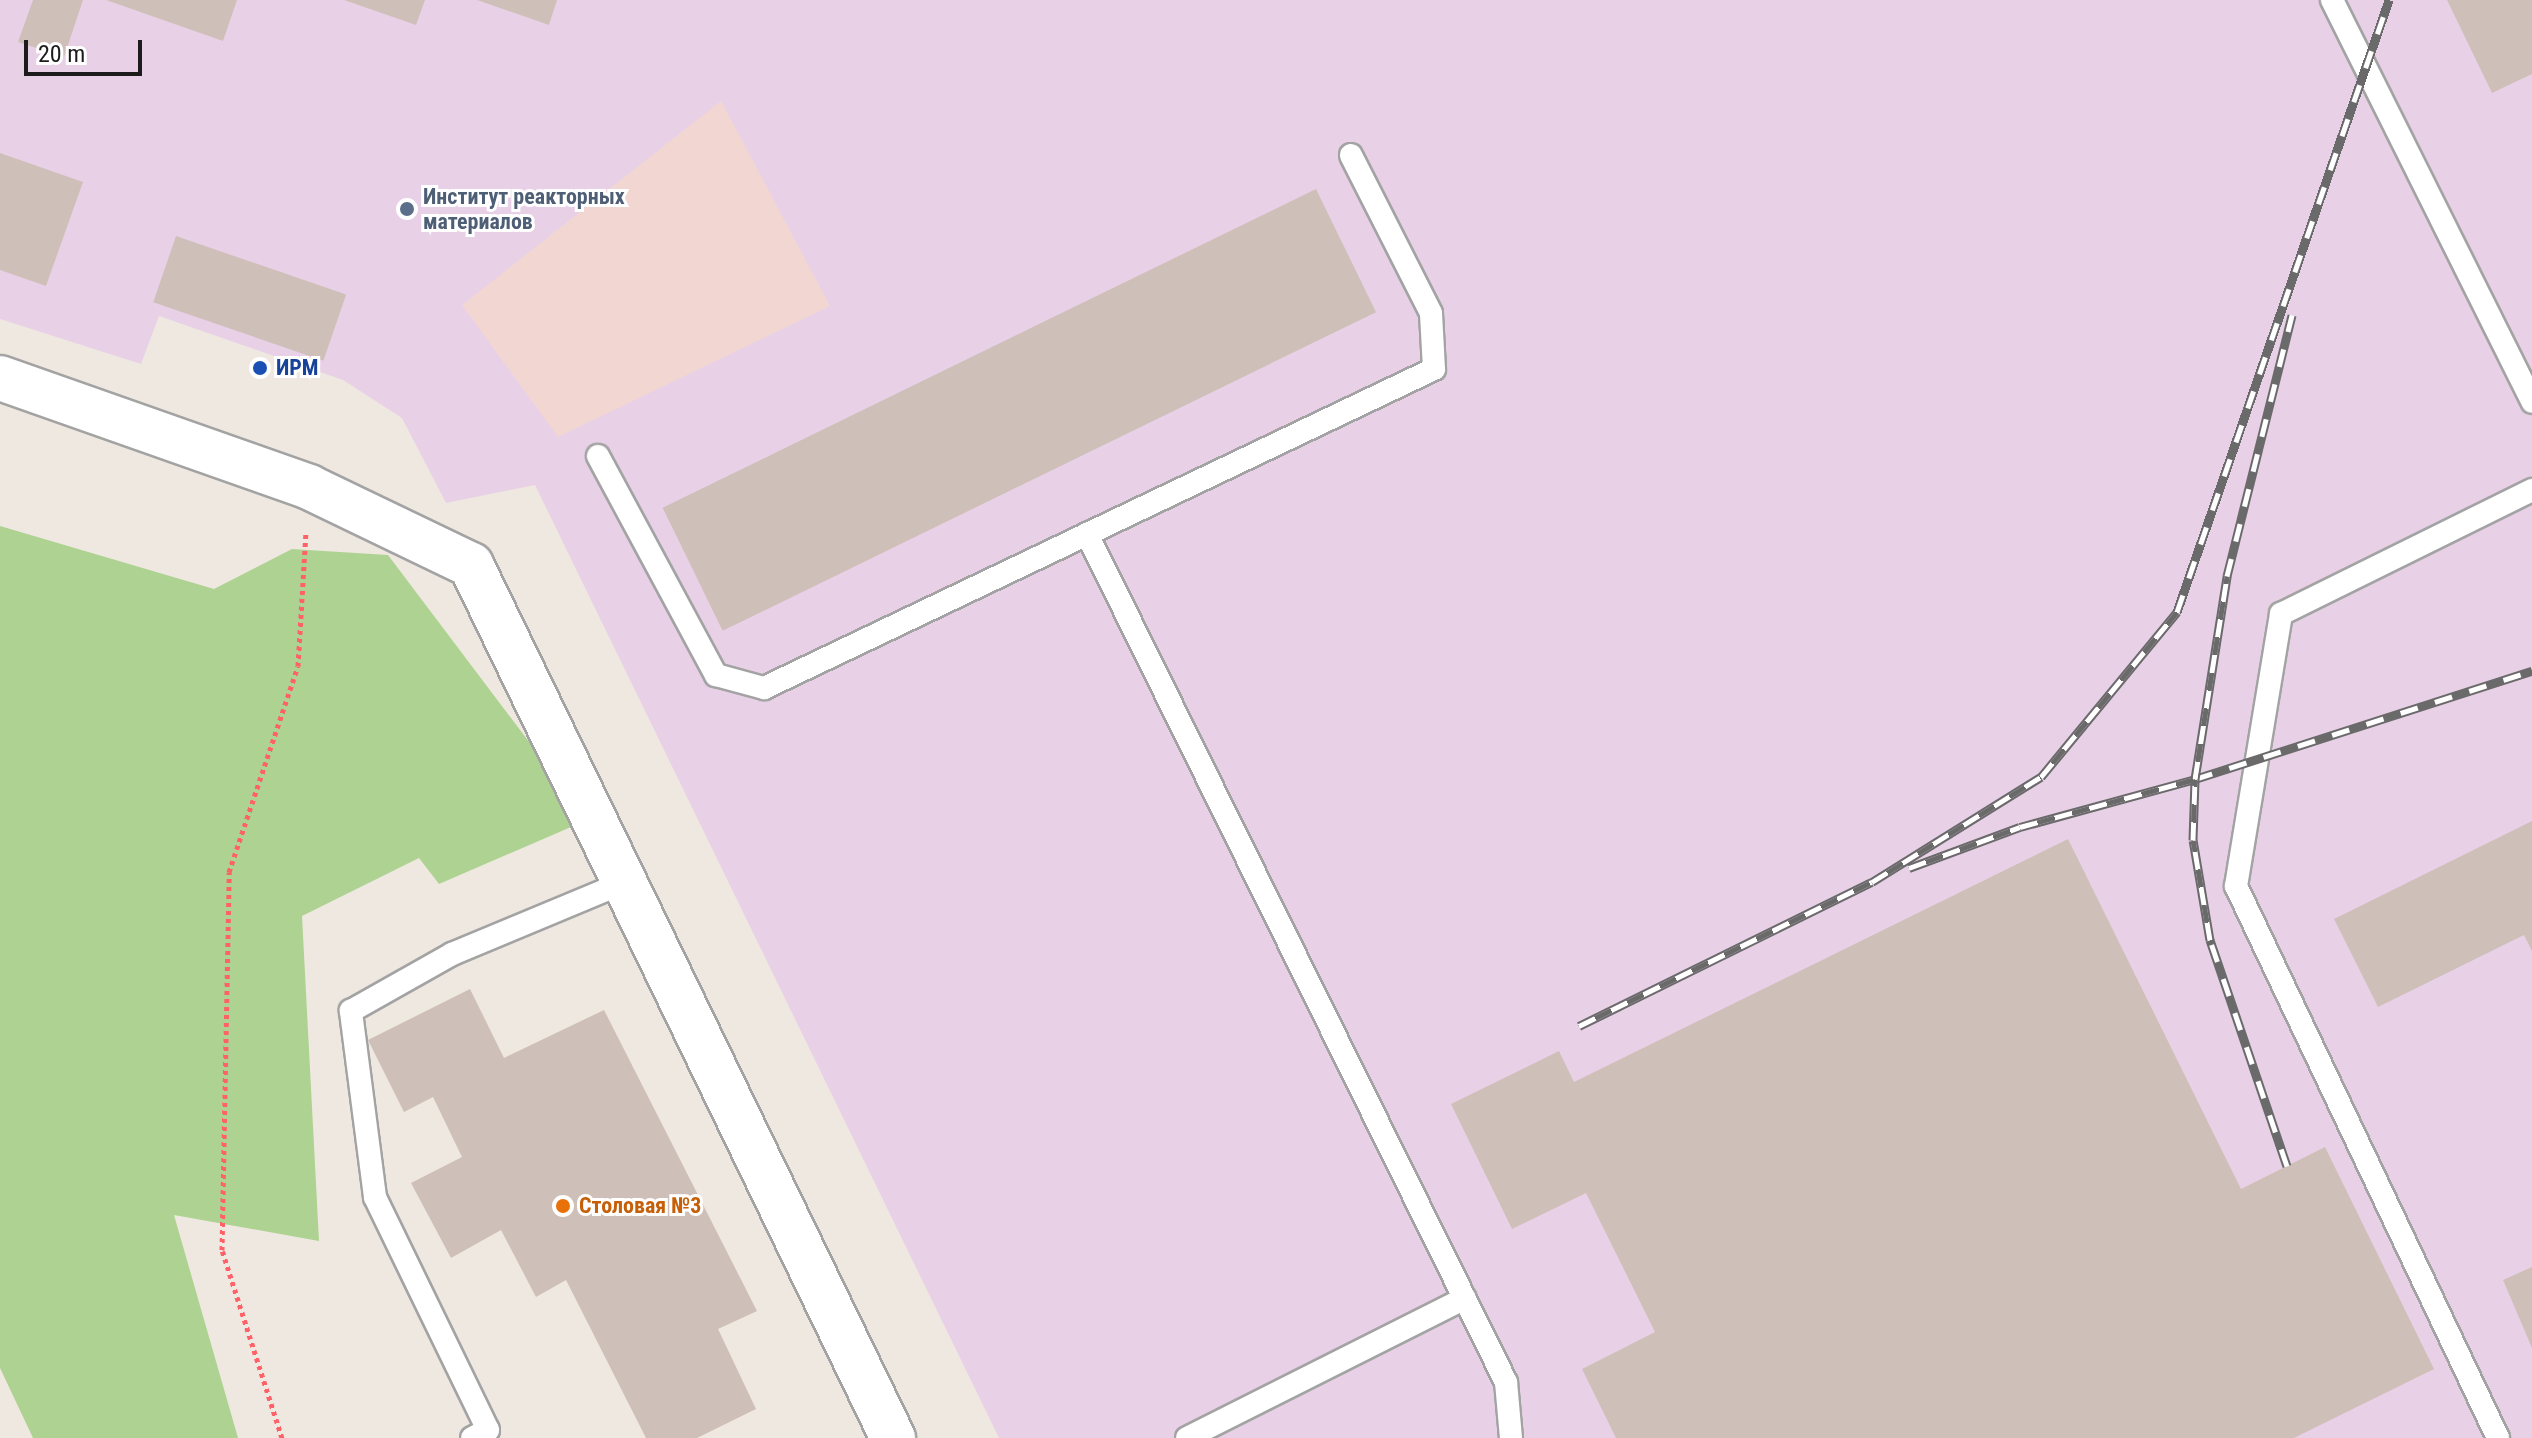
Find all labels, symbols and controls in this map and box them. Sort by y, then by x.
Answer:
scale bar [28,24,146,74]
text: 20 m [38,40,85,68]
place label: Институт реакторных материалов [423,183,625,234]
marker: Институт реакторных материалов [398,200,416,218]
place label: ИРМ [276,355,319,381]
marker: ИРМ [251,359,269,377]
place label: Столовая №3 [579,1193,701,1219]
marker: Столовая №3 [554,1197,572,1215]

